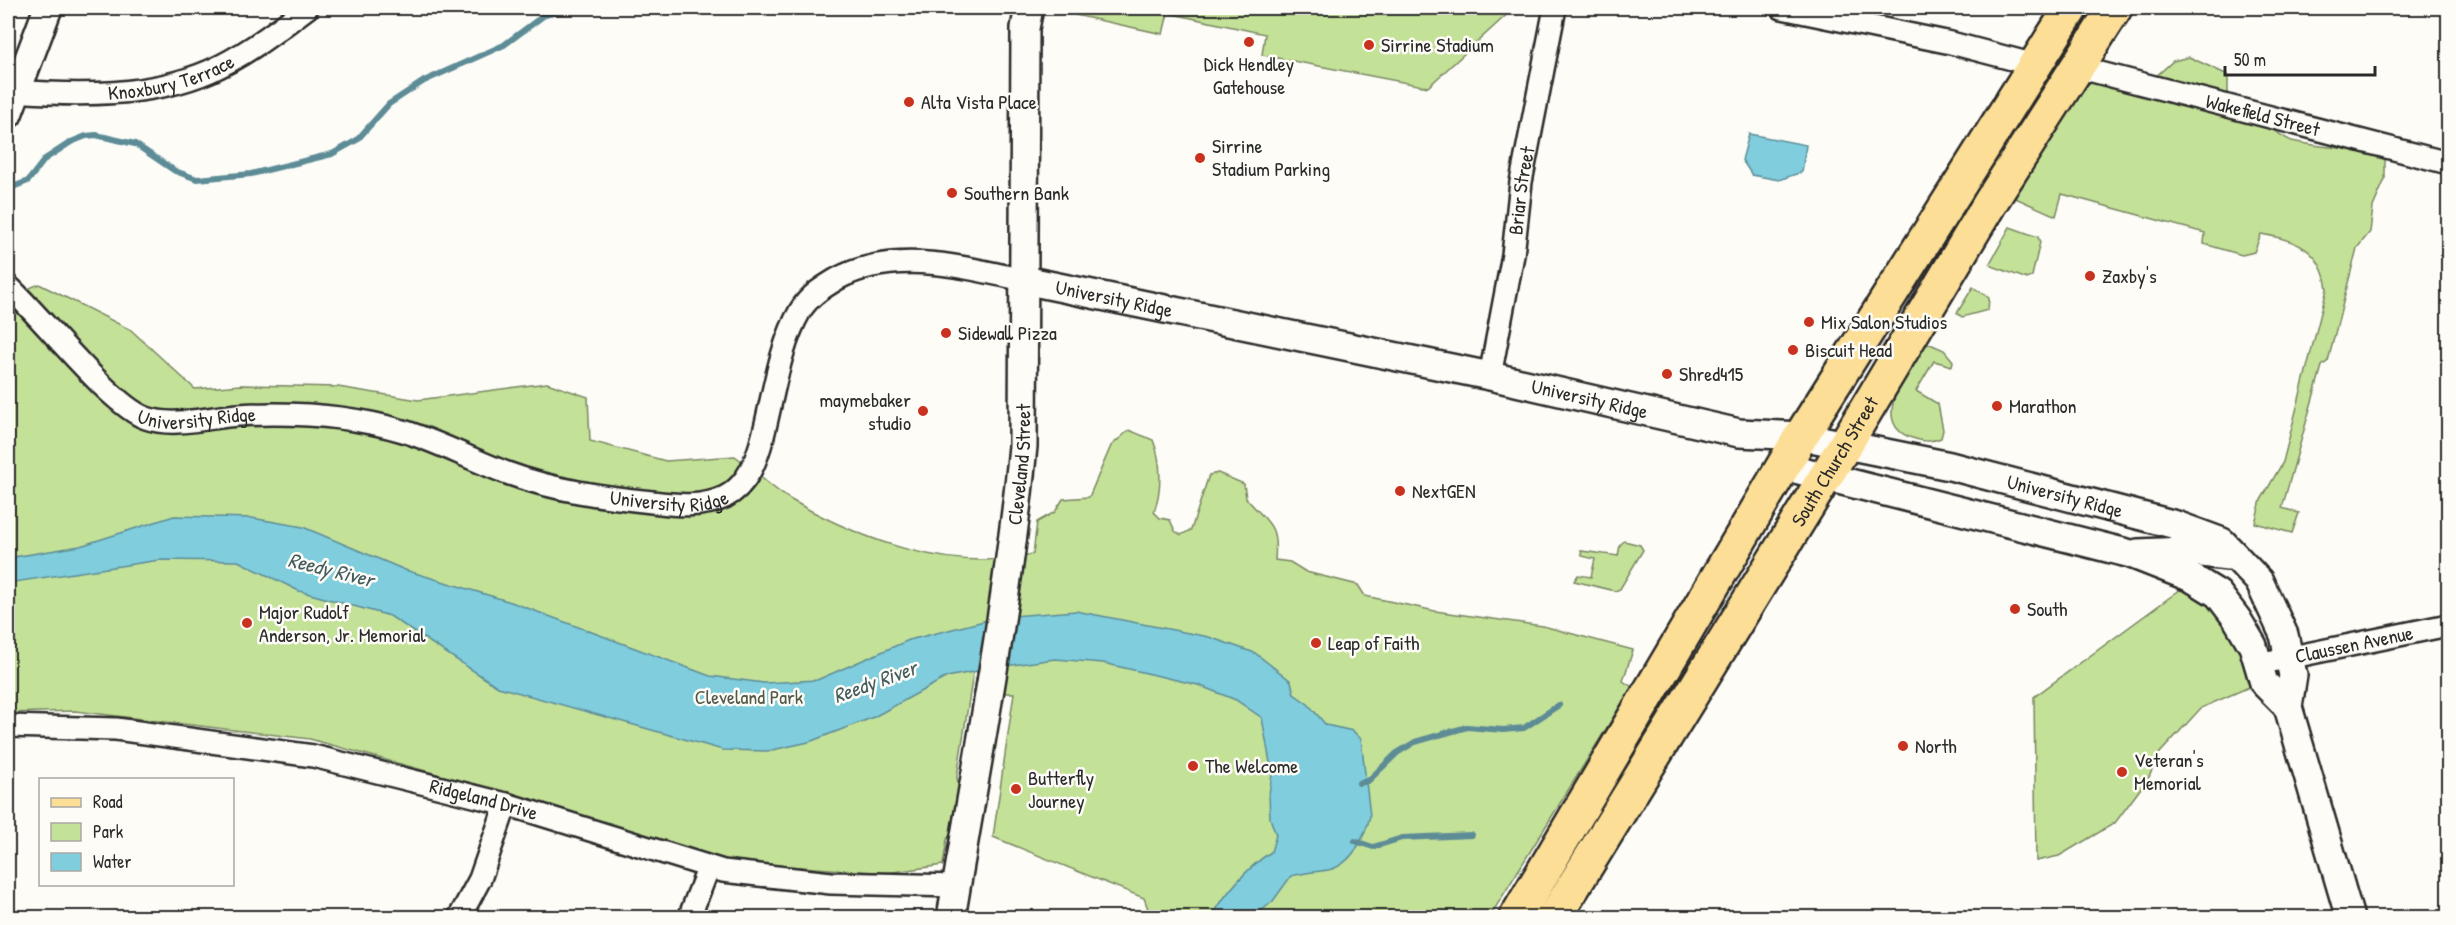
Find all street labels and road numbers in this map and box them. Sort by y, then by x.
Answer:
street label: Knoxbury Terrace [107,47,239,106]
street label: Wakefield Street [2203,87,2324,143]
street label: Briar Street [1501,143,1541,236]
street label: University Ridge [1053,273,1175,323]
street label: University Ridge [1529,372,1651,425]
street label: South Church Street [1784,390,1885,531]
street label: University Ridge [134,400,256,435]
street label: Cleveland Street [1000,403,1036,526]
street label: University Ridge [2004,467,2126,524]
street label: University Ridge [608,483,732,518]
street label: Claussen Avenue [2292,619,2415,669]
street label: Ridgeland Drive [427,772,541,826]

